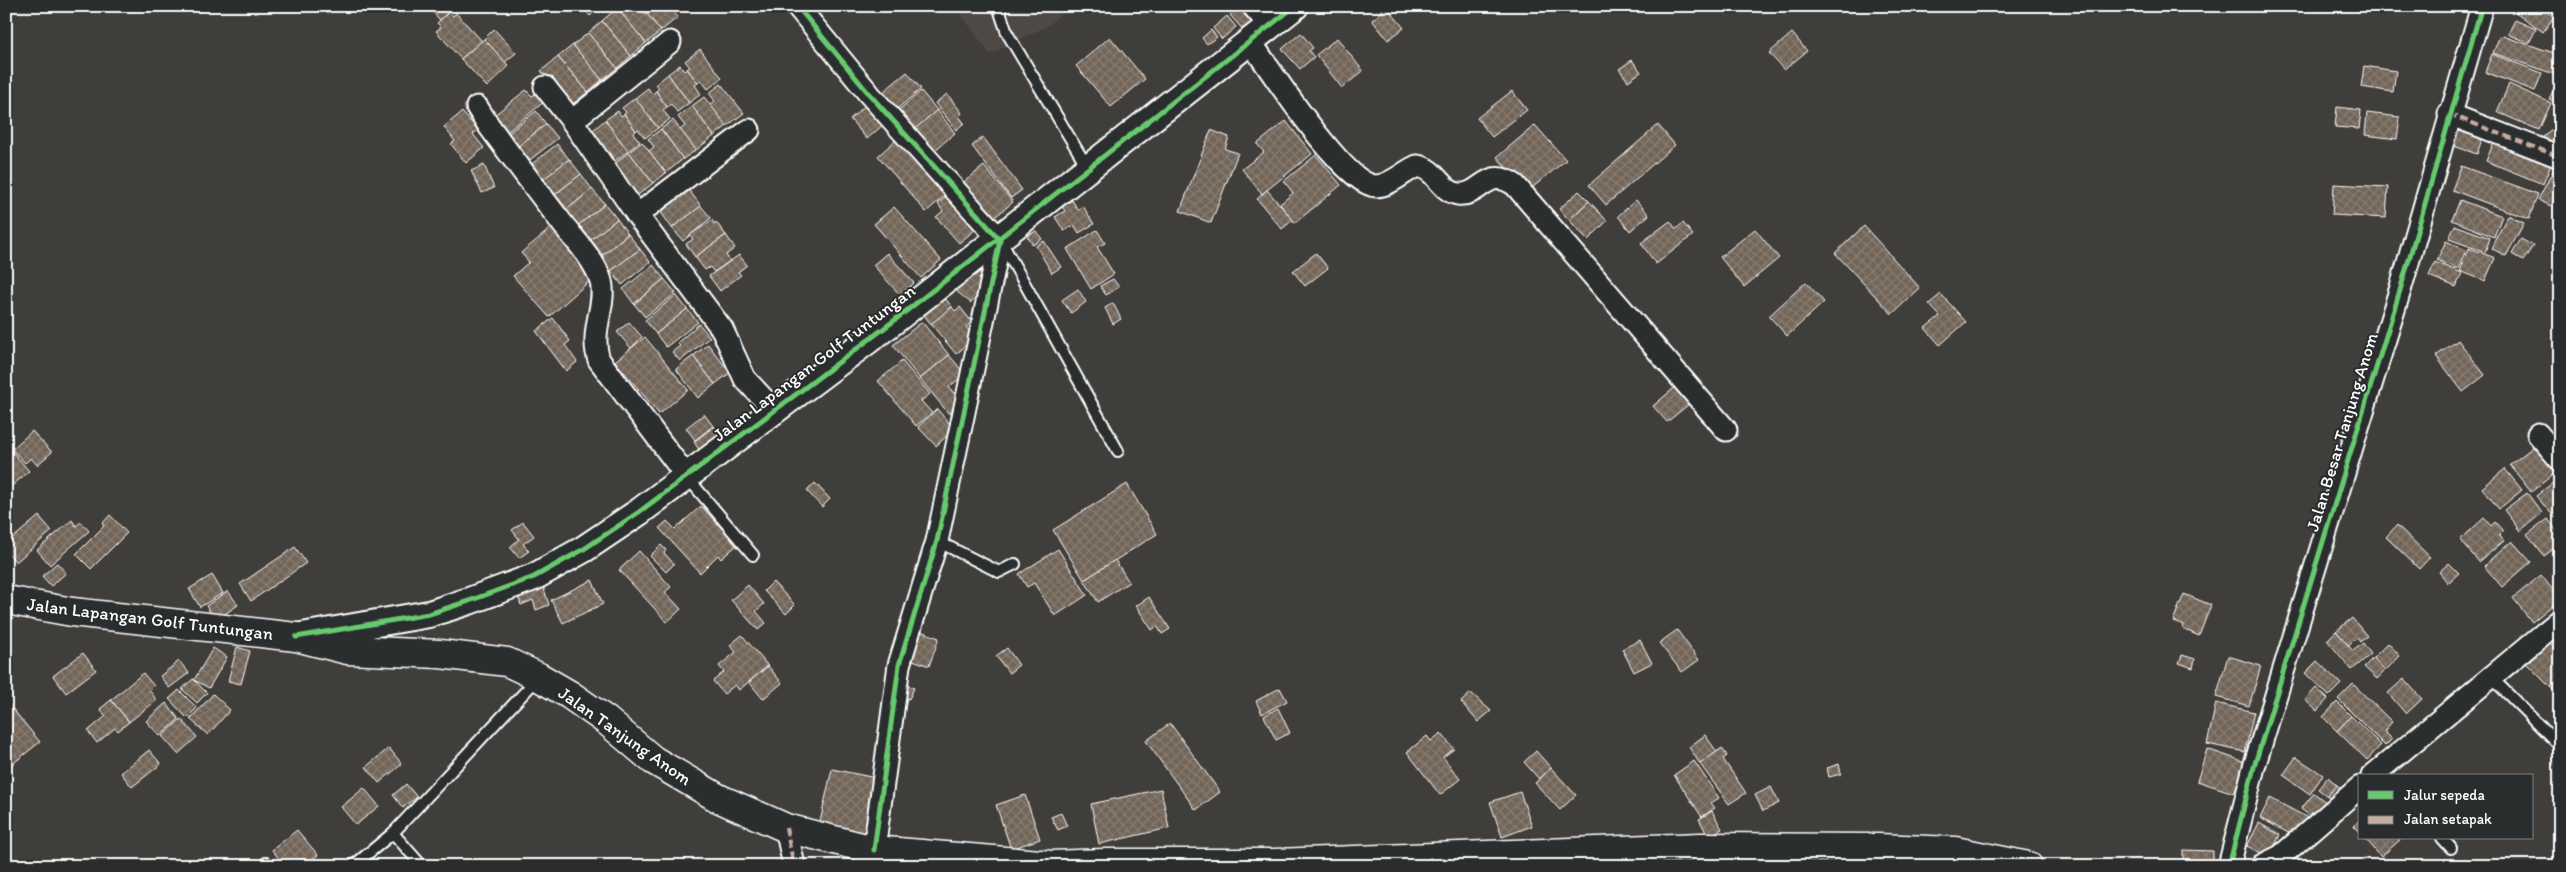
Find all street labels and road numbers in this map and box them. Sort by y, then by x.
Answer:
street label: Jalan Lapangan Golf Tuntungan [708,280,920,446]
street label: Jalan Besar Tanjung Anom [2301,330,2383,534]
street label: Jalan Lapangan Golf Tuntungan [26,593,274,645]
street label: Jalan Tanjung Anom [554,682,696,791]

